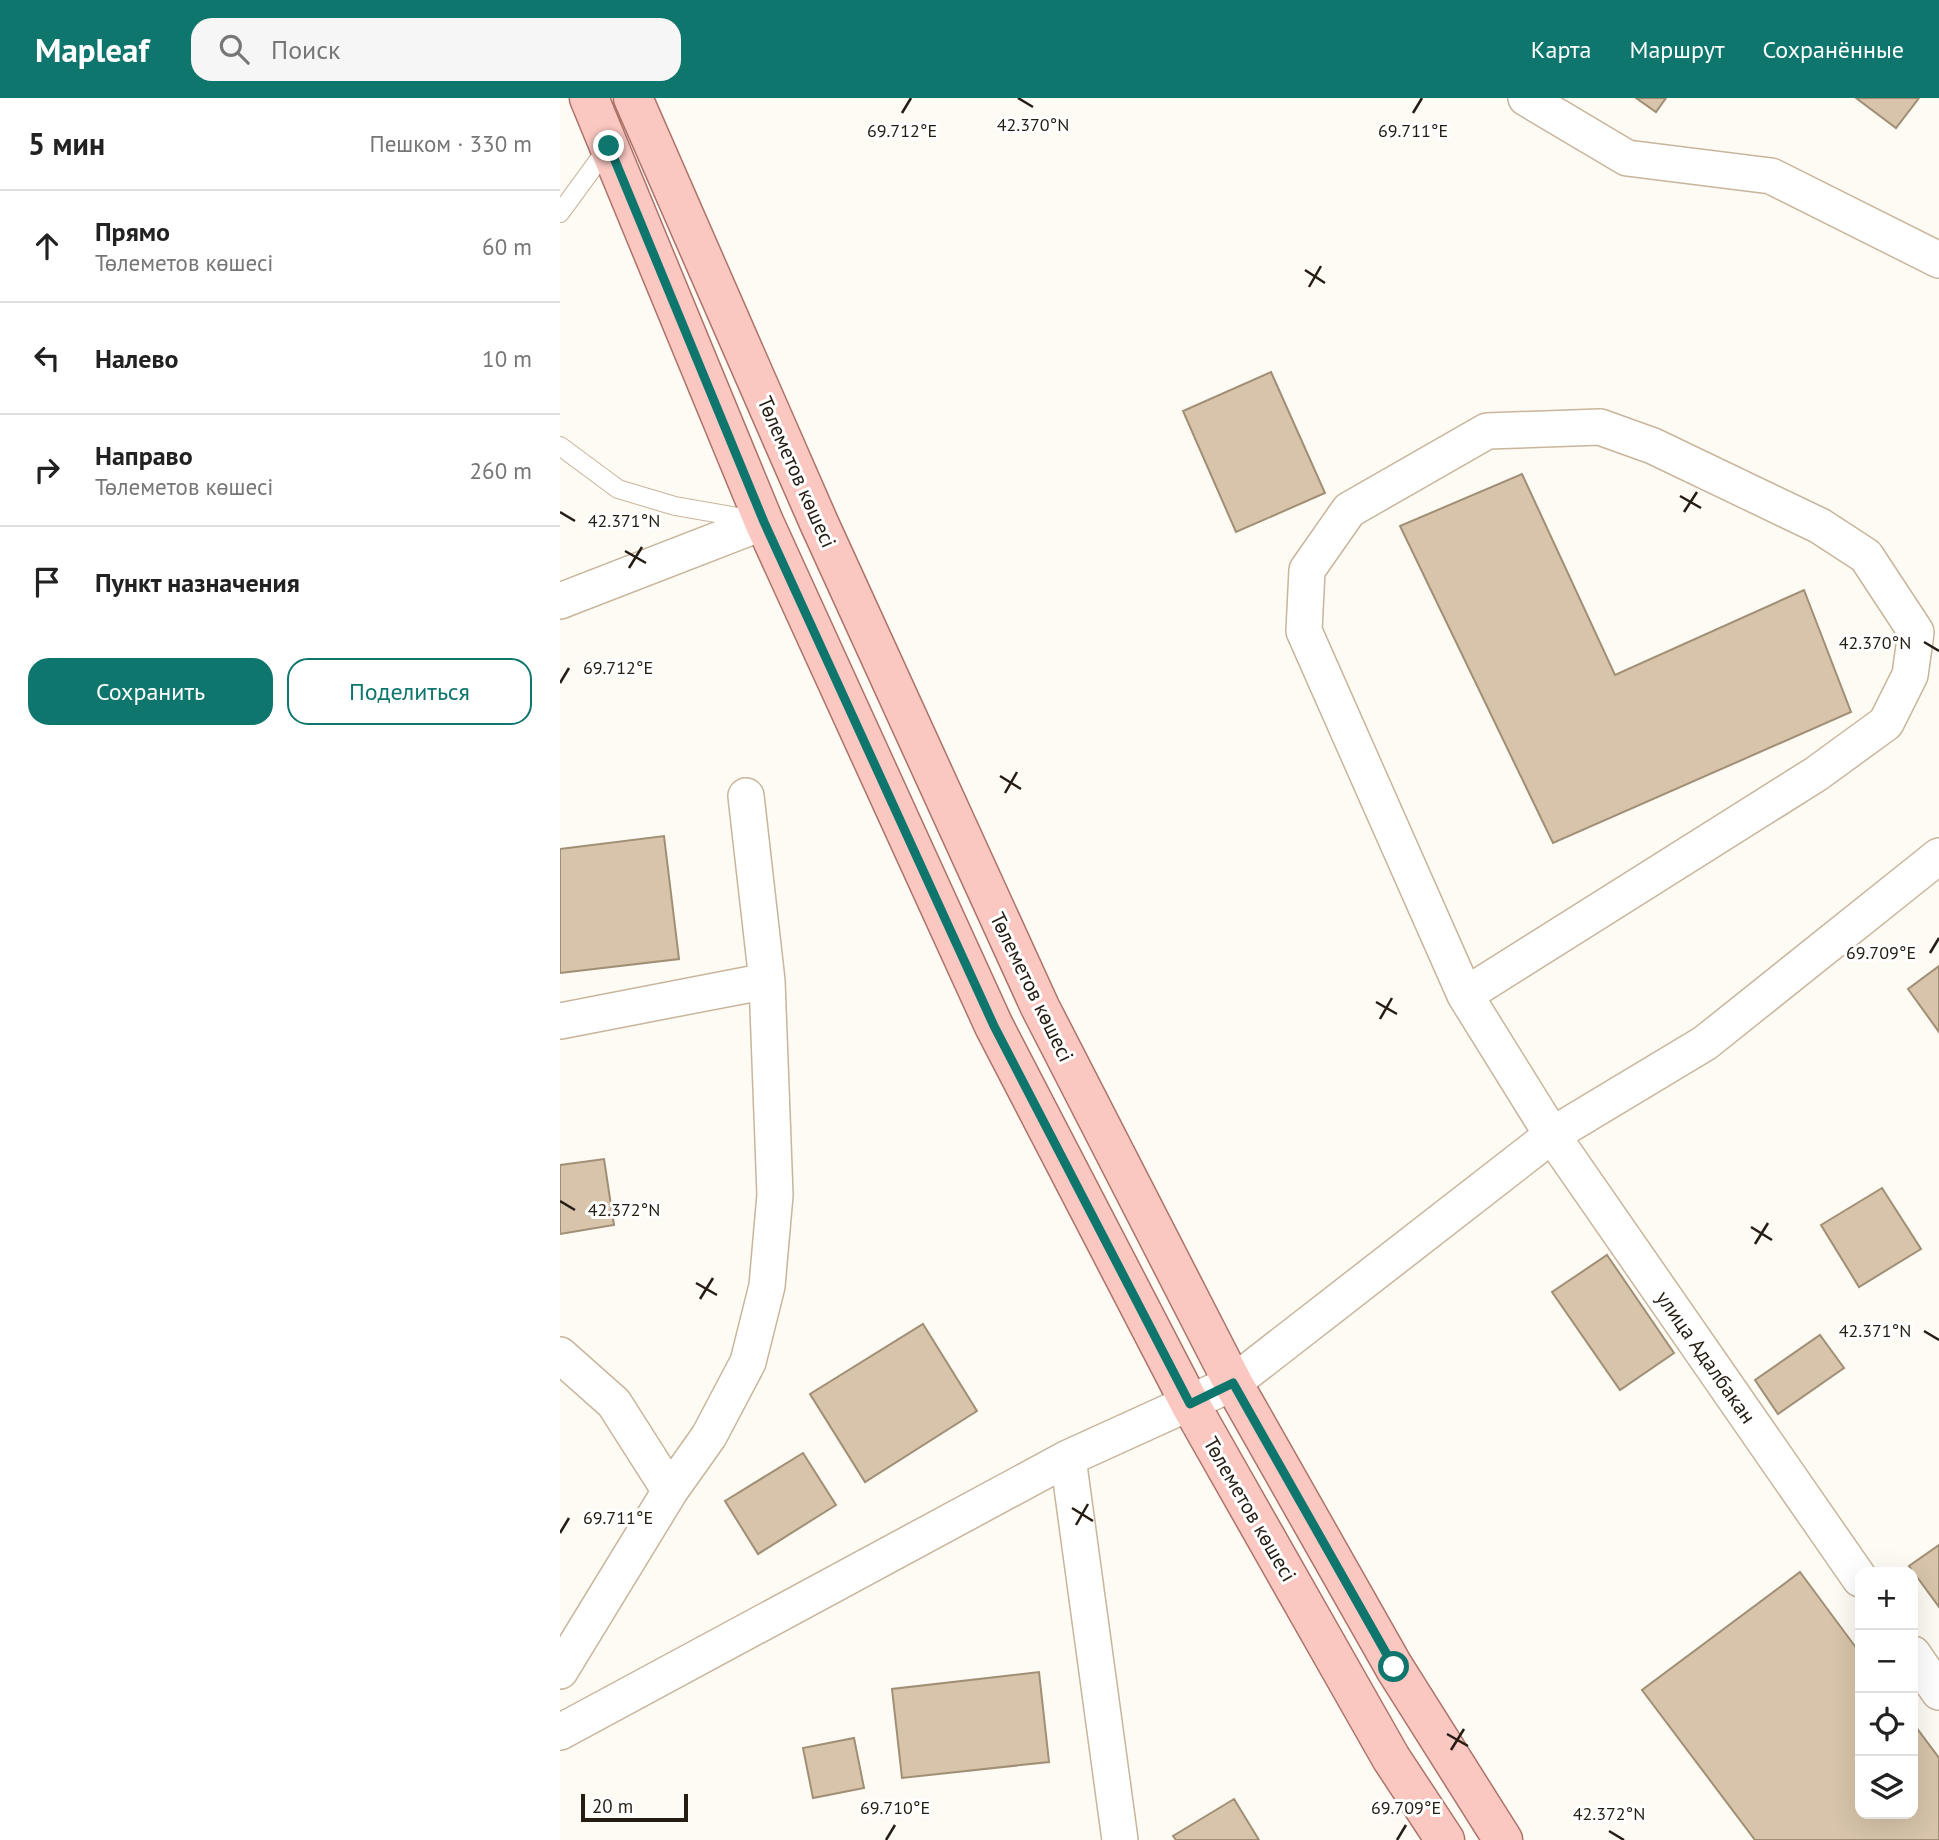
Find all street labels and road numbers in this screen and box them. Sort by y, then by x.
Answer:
street label: Төлеметов көшесі [752,392,842,552]
street label: Төлеметов көшесі [984,908,1080,1066]
street label: улица Адалбакан [1650,1285,1762,1429]
street label: Төлеметов көшесі [1198,1432,1302,1586]

